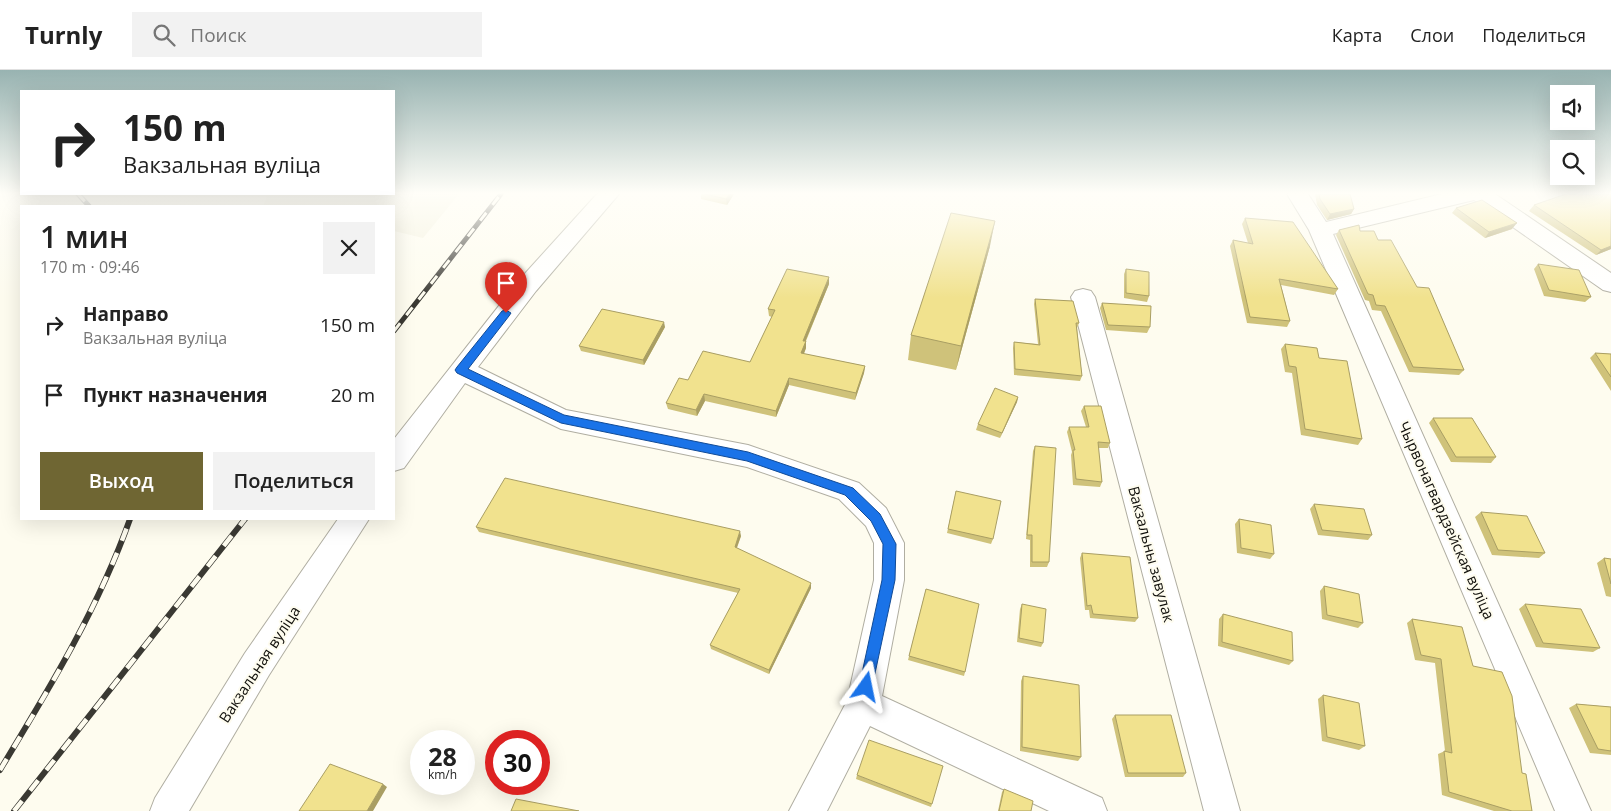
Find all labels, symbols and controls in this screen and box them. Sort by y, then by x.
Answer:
search box [132,12,482,57]
text: Turnly [25,18,102,51]
icon: search [150,21,178,49]
text: Поиск [190,22,247,48]
text: Карта [1332,23,1382,47]
text: Слои [1410,23,1454,47]
text: Поделиться [1482,23,1586,47]
map controls [1550,85,1595,185]
button: sound [1550,85,1595,130]
text: 150 m [123,104,227,151]
icon: right [40,110,105,175]
button: search [1550,140,1595,185]
text: Вакзальная вуліца [123,149,321,179]
text: 1 мин [40,216,128,257]
button: close [323,222,375,274]
text: 170 m · 09:46 [40,256,140,278]
pin [485,262,527,313]
icon: arrive [492,269,520,297]
text: Направо [83,301,169,327]
icon: right [40,311,68,339]
text: 150 m [320,312,375,338]
text: Вакзальная вуліца [83,327,227,349]
icon: arrive [40,381,68,409]
text: Пункт назначения [83,382,268,408]
text: 20 m [331,382,375,408]
street label: Чырвонагвардзейская вуліца [1394,418,1500,622]
button: Выход [40,452,203,510]
button: Поделиться [213,452,375,510]
street label: Вакзальны завулак [1124,484,1180,624]
street label: Вакзальная вуліца [214,602,304,726]
position arrow [839,660,891,712]
speed limit sign: 30 [485,730,550,795]
text: 28 [428,739,457,773]
text: km/h [428,766,457,783]

